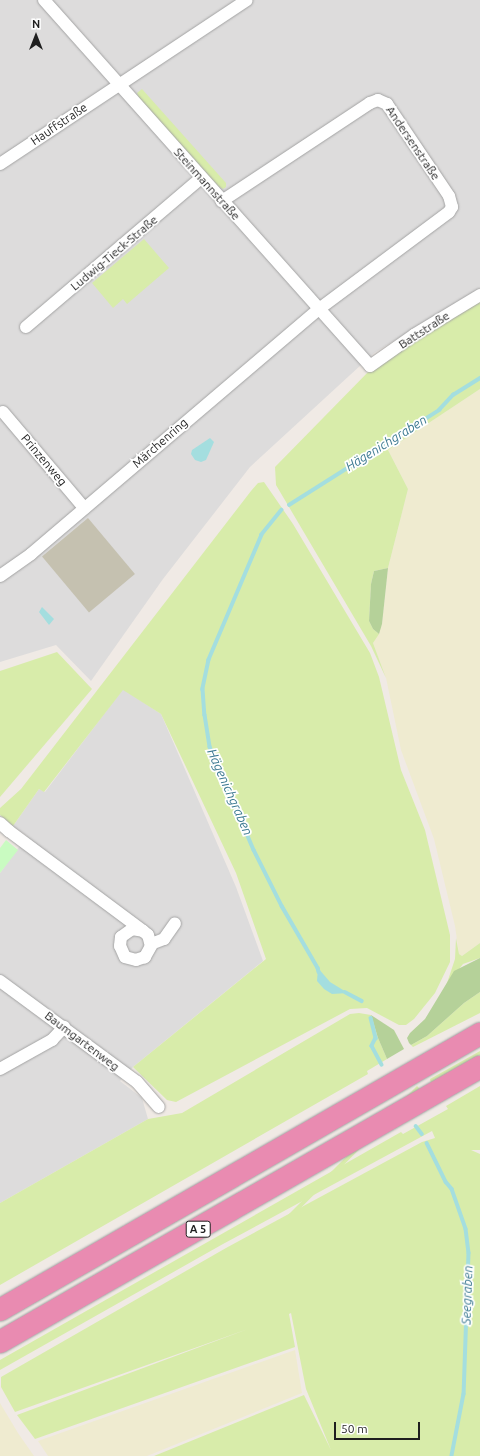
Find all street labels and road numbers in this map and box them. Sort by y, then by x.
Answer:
street label: Hauffstraße [28,100,90,148]
street label: Andersenstraße [383,103,443,183]
street label: Steinmannstraße [171,145,243,223]
street label: Ludwig-Tieck-Straße [68,212,160,294]
street label: Battstraße [396,308,452,352]
street label: Märchenring [130,415,190,471]
street label: Prinzenweg [18,431,70,489]
street label: Baumgartenweg [42,1008,122,1074]
road number: A 5 [185,1220,211,1238]

